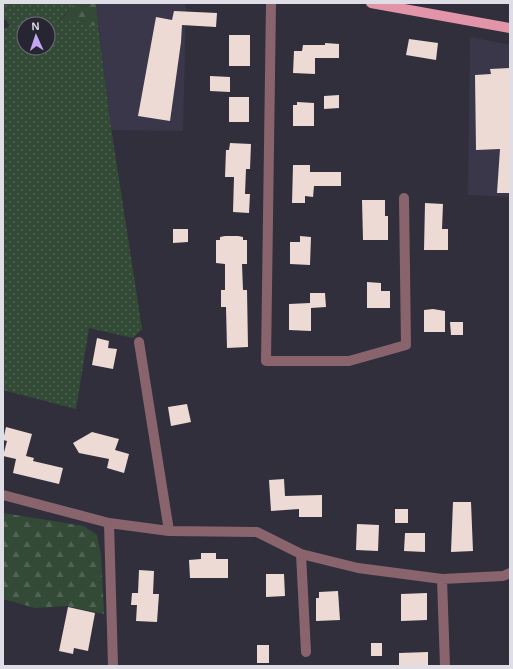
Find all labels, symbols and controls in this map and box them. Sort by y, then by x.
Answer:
north arrow [16,16,56,56]
text: N [31,20,40,32]

